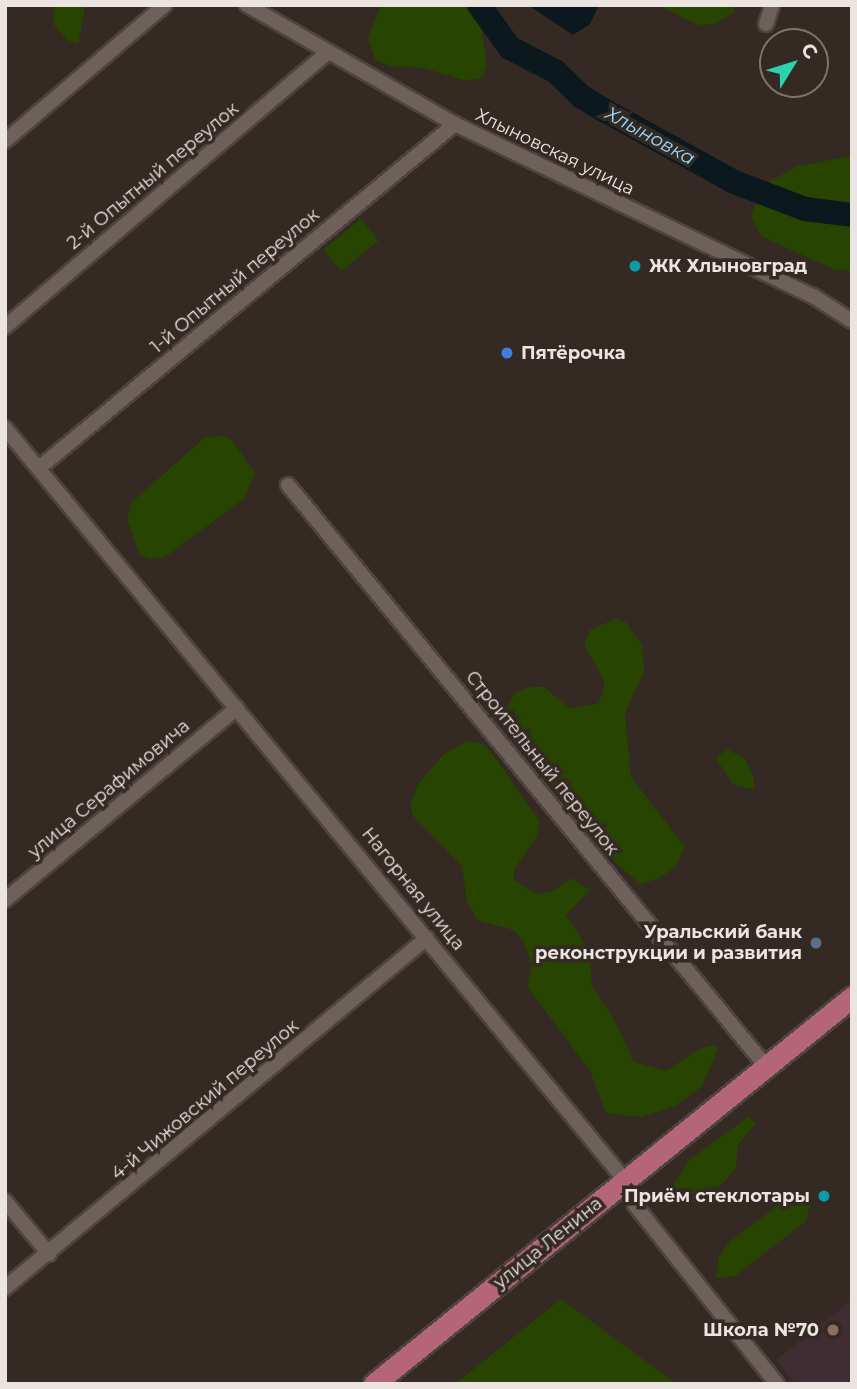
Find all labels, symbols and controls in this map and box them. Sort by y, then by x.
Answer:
north arrow [759,28,829,98]
text: С [796,38,823,64]
street label: 2-й Опытный переулок [63,98,243,254]
water label: Хлыновка [601,102,699,170]
street label: Хлыновская улица [472,104,638,200]
street label: 1-й Опытный переулок [146,204,324,358]
place label: ЖК Хлыновград [649,255,807,277]
marker: ЖК Хлыновград [627,258,643,274]
place label: Пятёрочка [521,342,626,364]
marker: Пятёрочка [499,345,515,361]
street label: Строительный переулок [461,667,623,859]
street label: улица Серафимовича [24,715,194,863]
street label: Нагорная улица [357,823,469,955]
place label: Уральский банк реконструкции и развития [535,922,802,964]
marker: Уральский банк реконструкции и развития [808,935,824,951]
street label: 4-й Чижовский переулок [107,1015,303,1185]
place label: Приём стеклотары [624,1185,810,1207]
marker: Приём стеклотары [816,1188,832,1204]
street label: улица Ленина [489,1193,607,1293]
place label: Школа №70 [703,1319,819,1341]
marker: Школа №70 [825,1322,841,1338]

